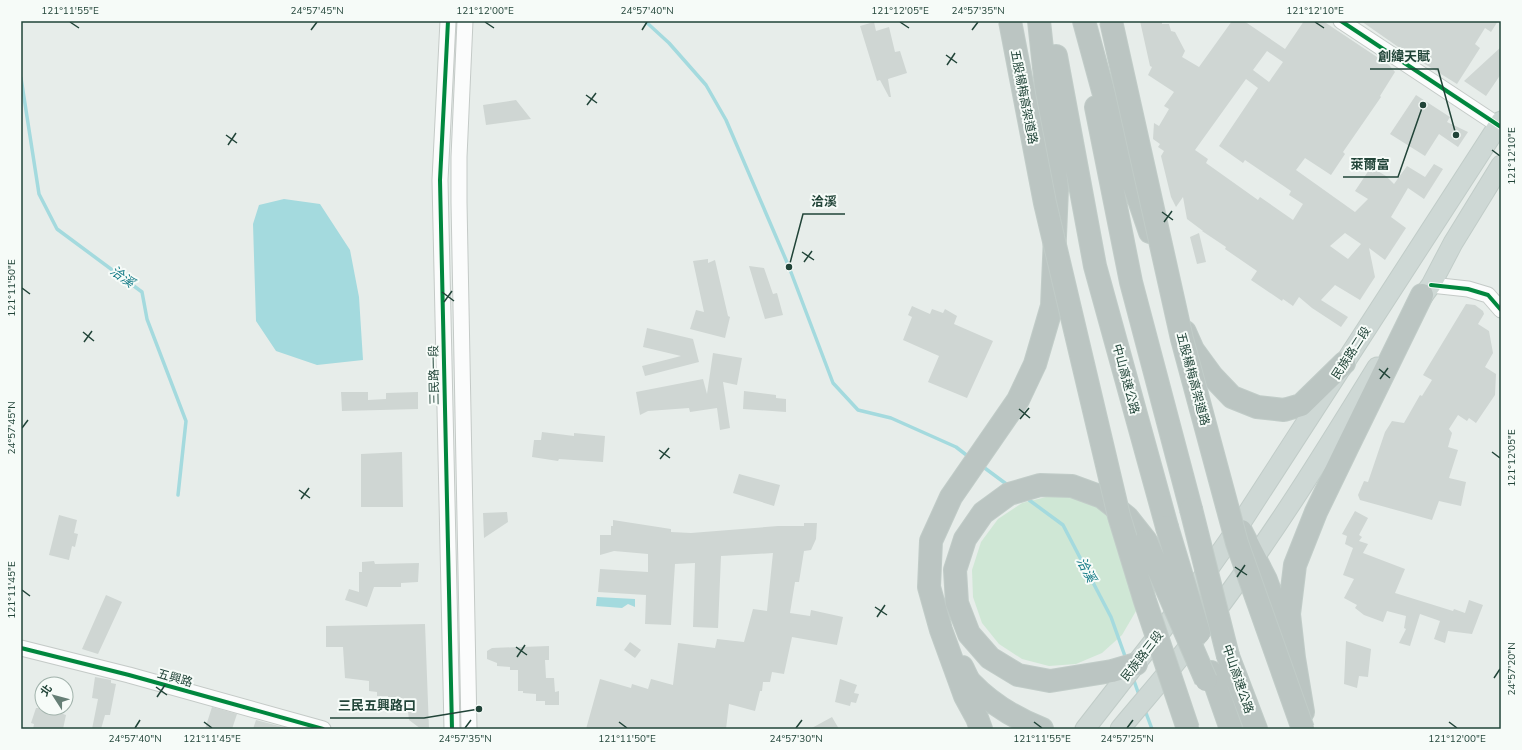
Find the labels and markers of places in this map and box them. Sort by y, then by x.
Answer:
callout: 創緯天賦 [1370,44,1438,69]
callout: 萊爾富 [1343,152,1398,177]
callout: 洽溪 [803,189,845,214]
callout: 三民五興路口 [330,693,424,718]

